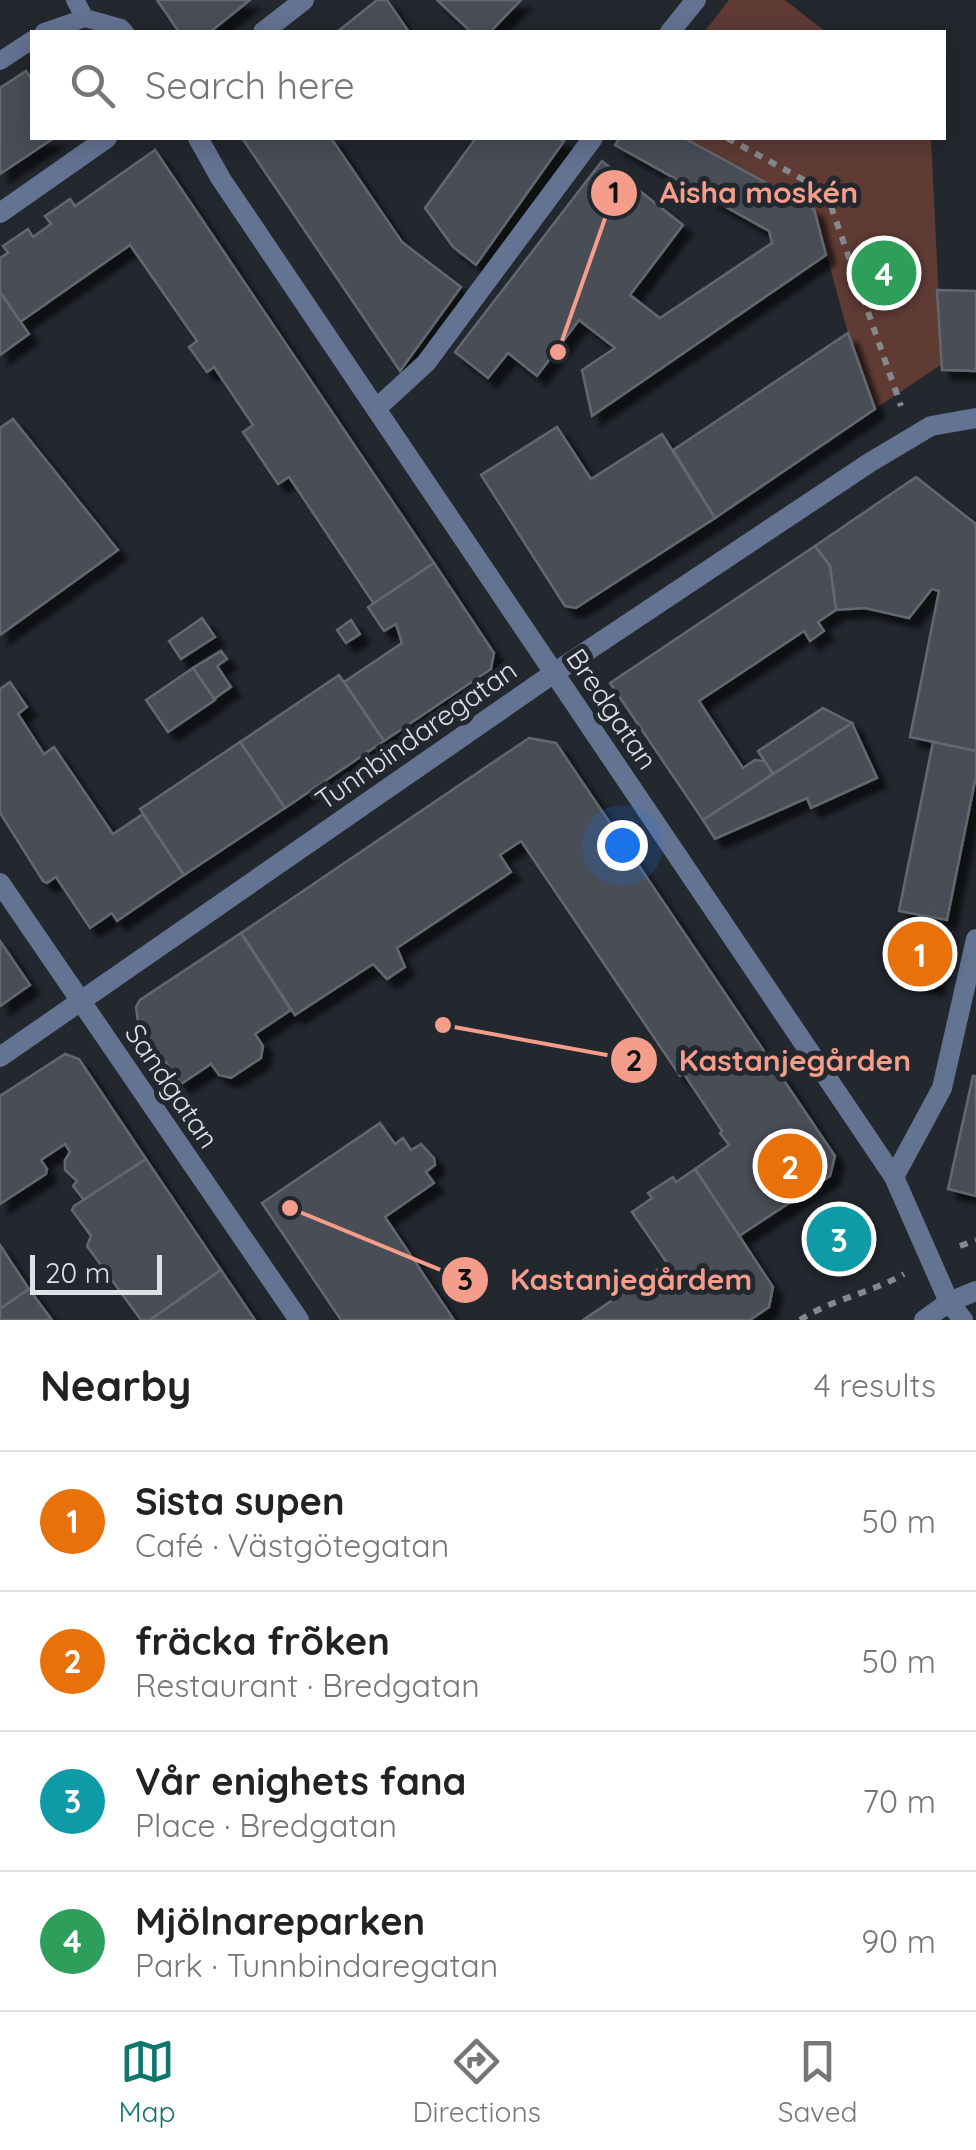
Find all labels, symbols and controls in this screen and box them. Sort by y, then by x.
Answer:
search box [30,30,946,140]
icon: search [65,58,120,113]
text: Search here [145,61,355,109]
callout: Aisha moskén [589,163,878,223]
text: 1 [608,173,620,211]
text: Aisha moskén [660,173,858,211]
pin: 4 [852,236,916,310]
street label: Bredgatan [559,642,666,776]
street label: Tunnbindaregatan [308,652,523,817]
your location [597,820,648,871]
pin: 1 [888,916,952,992]
street label: Sandgatan [118,1017,227,1155]
callout: Kastanjegården [609,1030,931,1090]
text: 2 [625,1041,643,1079]
text: Kastanjegården [679,1041,911,1079]
pin: 2 [758,1128,822,1204]
pin: 3 [806,1202,872,1276]
scale bar [30,1250,162,1294]
callout: Kastanjegårdem [440,1250,772,1310]
text: 20 m [45,1255,110,1290]
text: 3 [457,1260,473,1298]
text: Kastanjegårdem [510,1260,752,1298]
text: Nearby [40,1359,191,1412]
text: 4 results [814,1365,936,1405]
text: Sista supen [135,1477,345,1525]
text: 1 [66,1501,79,1541]
text: 50 m [862,1501,936,1541]
text: Café · Västgötegatan [135,1525,449,1565]
text: fräcka frõken [135,1617,390,1665]
text: 2 [63,1641,82,1681]
text: 50 m [862,1641,936,1681]
text: Restaurant · Bredgatan [135,1665,480,1705]
text: Vår enighets fana [135,1757,466,1805]
text: 3 [64,1781,81,1821]
text: 70 m [863,1781,936,1821]
text: Place · Bredgatan [135,1805,397,1845]
text: Mjölnareparken [135,1897,425,1945]
text: 4 [63,1921,82,1961]
text: 90 m [861,1921,936,1961]
text: Park · Tunnbindaregatan [135,1945,498,1985]
tab: Map [118,2034,176,2129]
tab: Directions [412,2034,541,2129]
tab: Saved [778,2034,858,2129]

